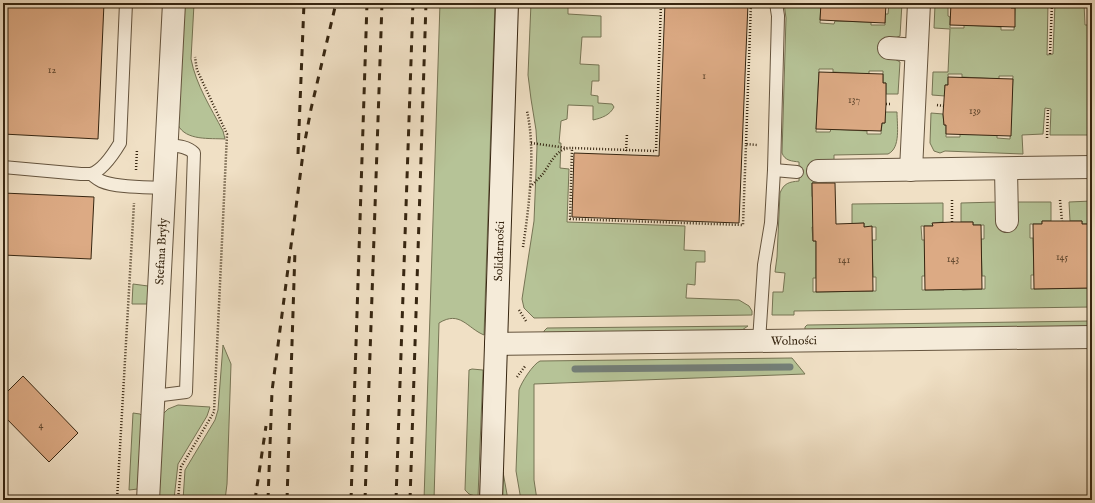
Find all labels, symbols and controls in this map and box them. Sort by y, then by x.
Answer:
house number: 12 [48,64,57,77]
house number: 1 [702,70,706,83]
house number: 137 [848,94,860,107]
house number: 139 [969,105,981,118]
street label: Stefana Bryły [152,217,171,285]
street label: Solidarności [491,221,508,282]
house number: 145 [1056,251,1068,264]
house number: 143 [947,253,959,266]
house number: 141 [838,254,850,267]
street label: Wolności [771,333,817,349]
house number: 4 [39,419,44,432]

